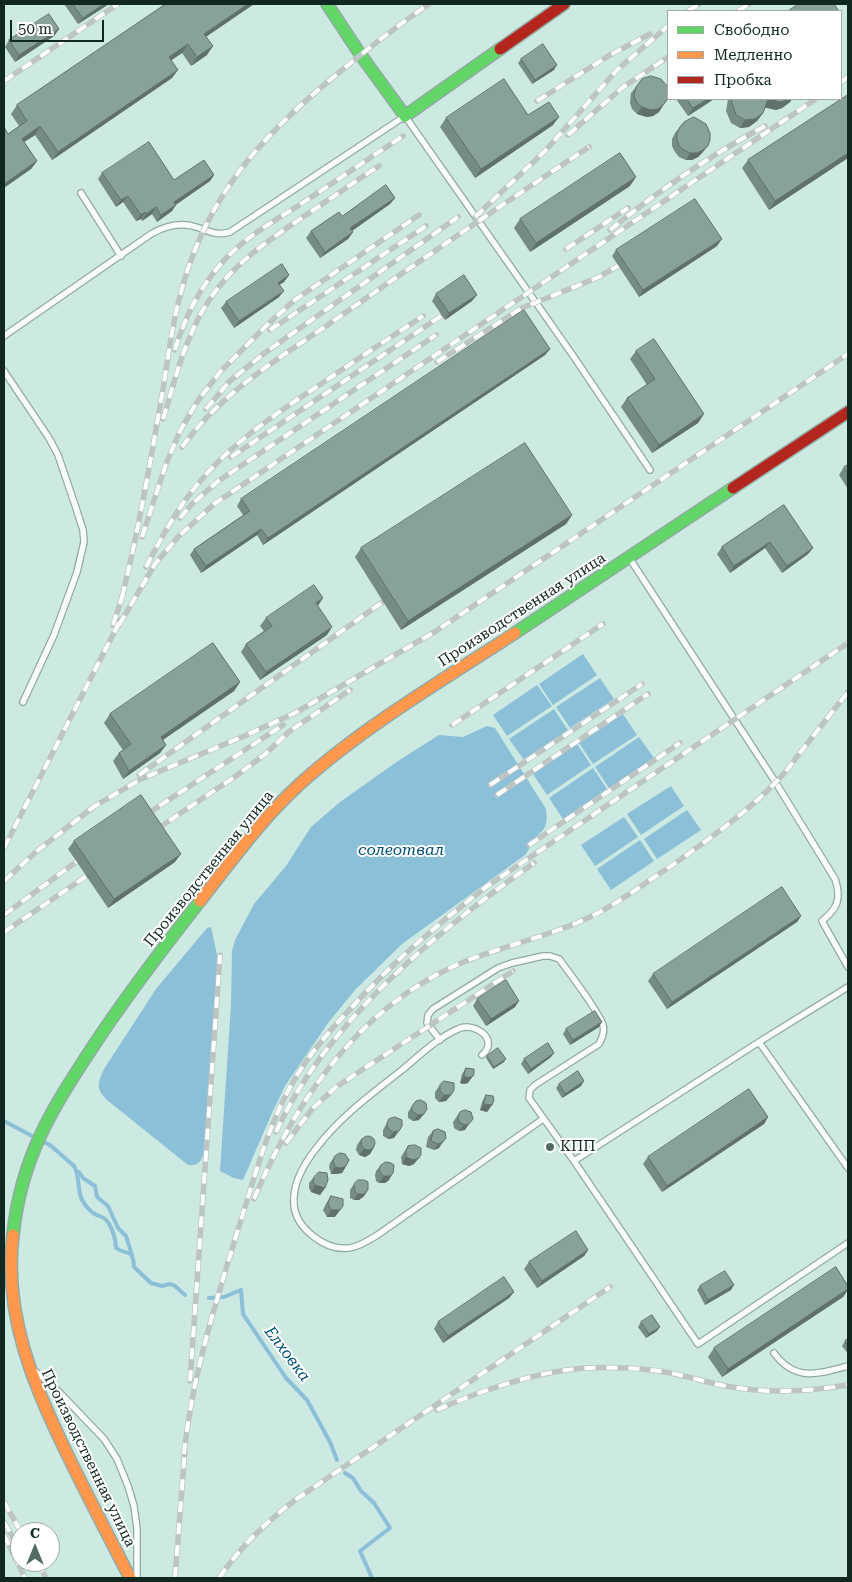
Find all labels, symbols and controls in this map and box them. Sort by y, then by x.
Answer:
scale bar [12,10,106,42]
legend [667,10,842,100]
text: 50 m [18,20,52,38]
text: Свободно [714,21,789,39]
text: Медленно [714,46,793,64]
text: Пробка [714,71,772,89]
street label: Производственная улица [435,549,609,671]
street label: Производственная улица [140,787,278,951]
water label: солеотвал [358,840,444,860]
place label: КПП [560,1138,596,1156]
marker: КПП [544,1141,556,1153]
water label: Елховка [260,1323,314,1385]
street label: Производственная улица [37,1366,139,1550]
north arrow [10,1522,60,1572]
text: С [30,1525,40,1541]

